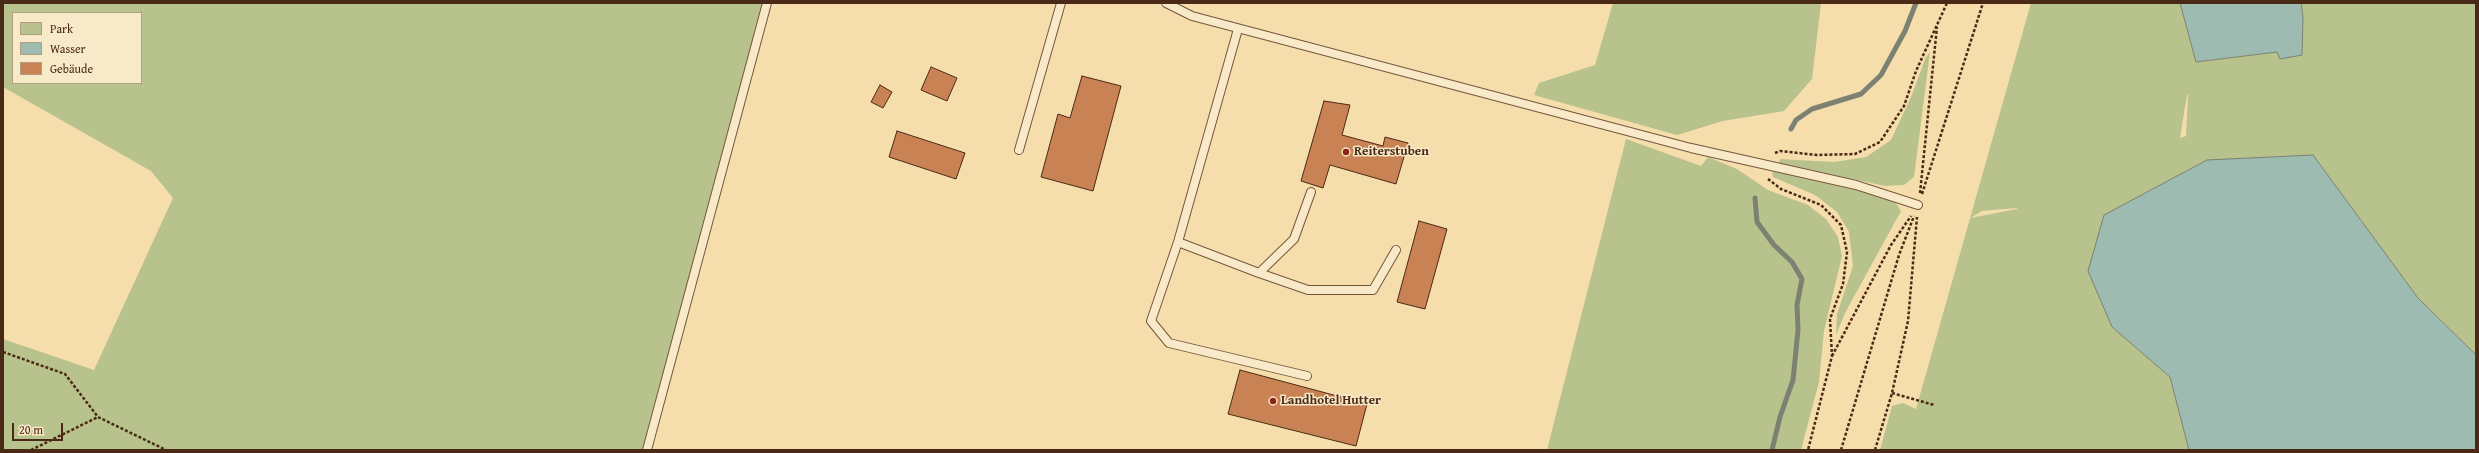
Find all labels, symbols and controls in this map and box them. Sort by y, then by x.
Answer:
legend [12,12,142,84]
text: Park [50,20,73,37]
text: Wasser [50,40,86,57]
text: Gebäude [50,60,93,77]
place label: Reiterstuben [1354,144,1429,160]
marker: Reiterstuben [1341,147,1351,157]
place label: Landhotel Hutter [1281,393,1381,409]
marker: Landhotel Hutter [1268,396,1278,406]
scale bar [14,415,65,441]
text: 20 m [19,421,43,438]

